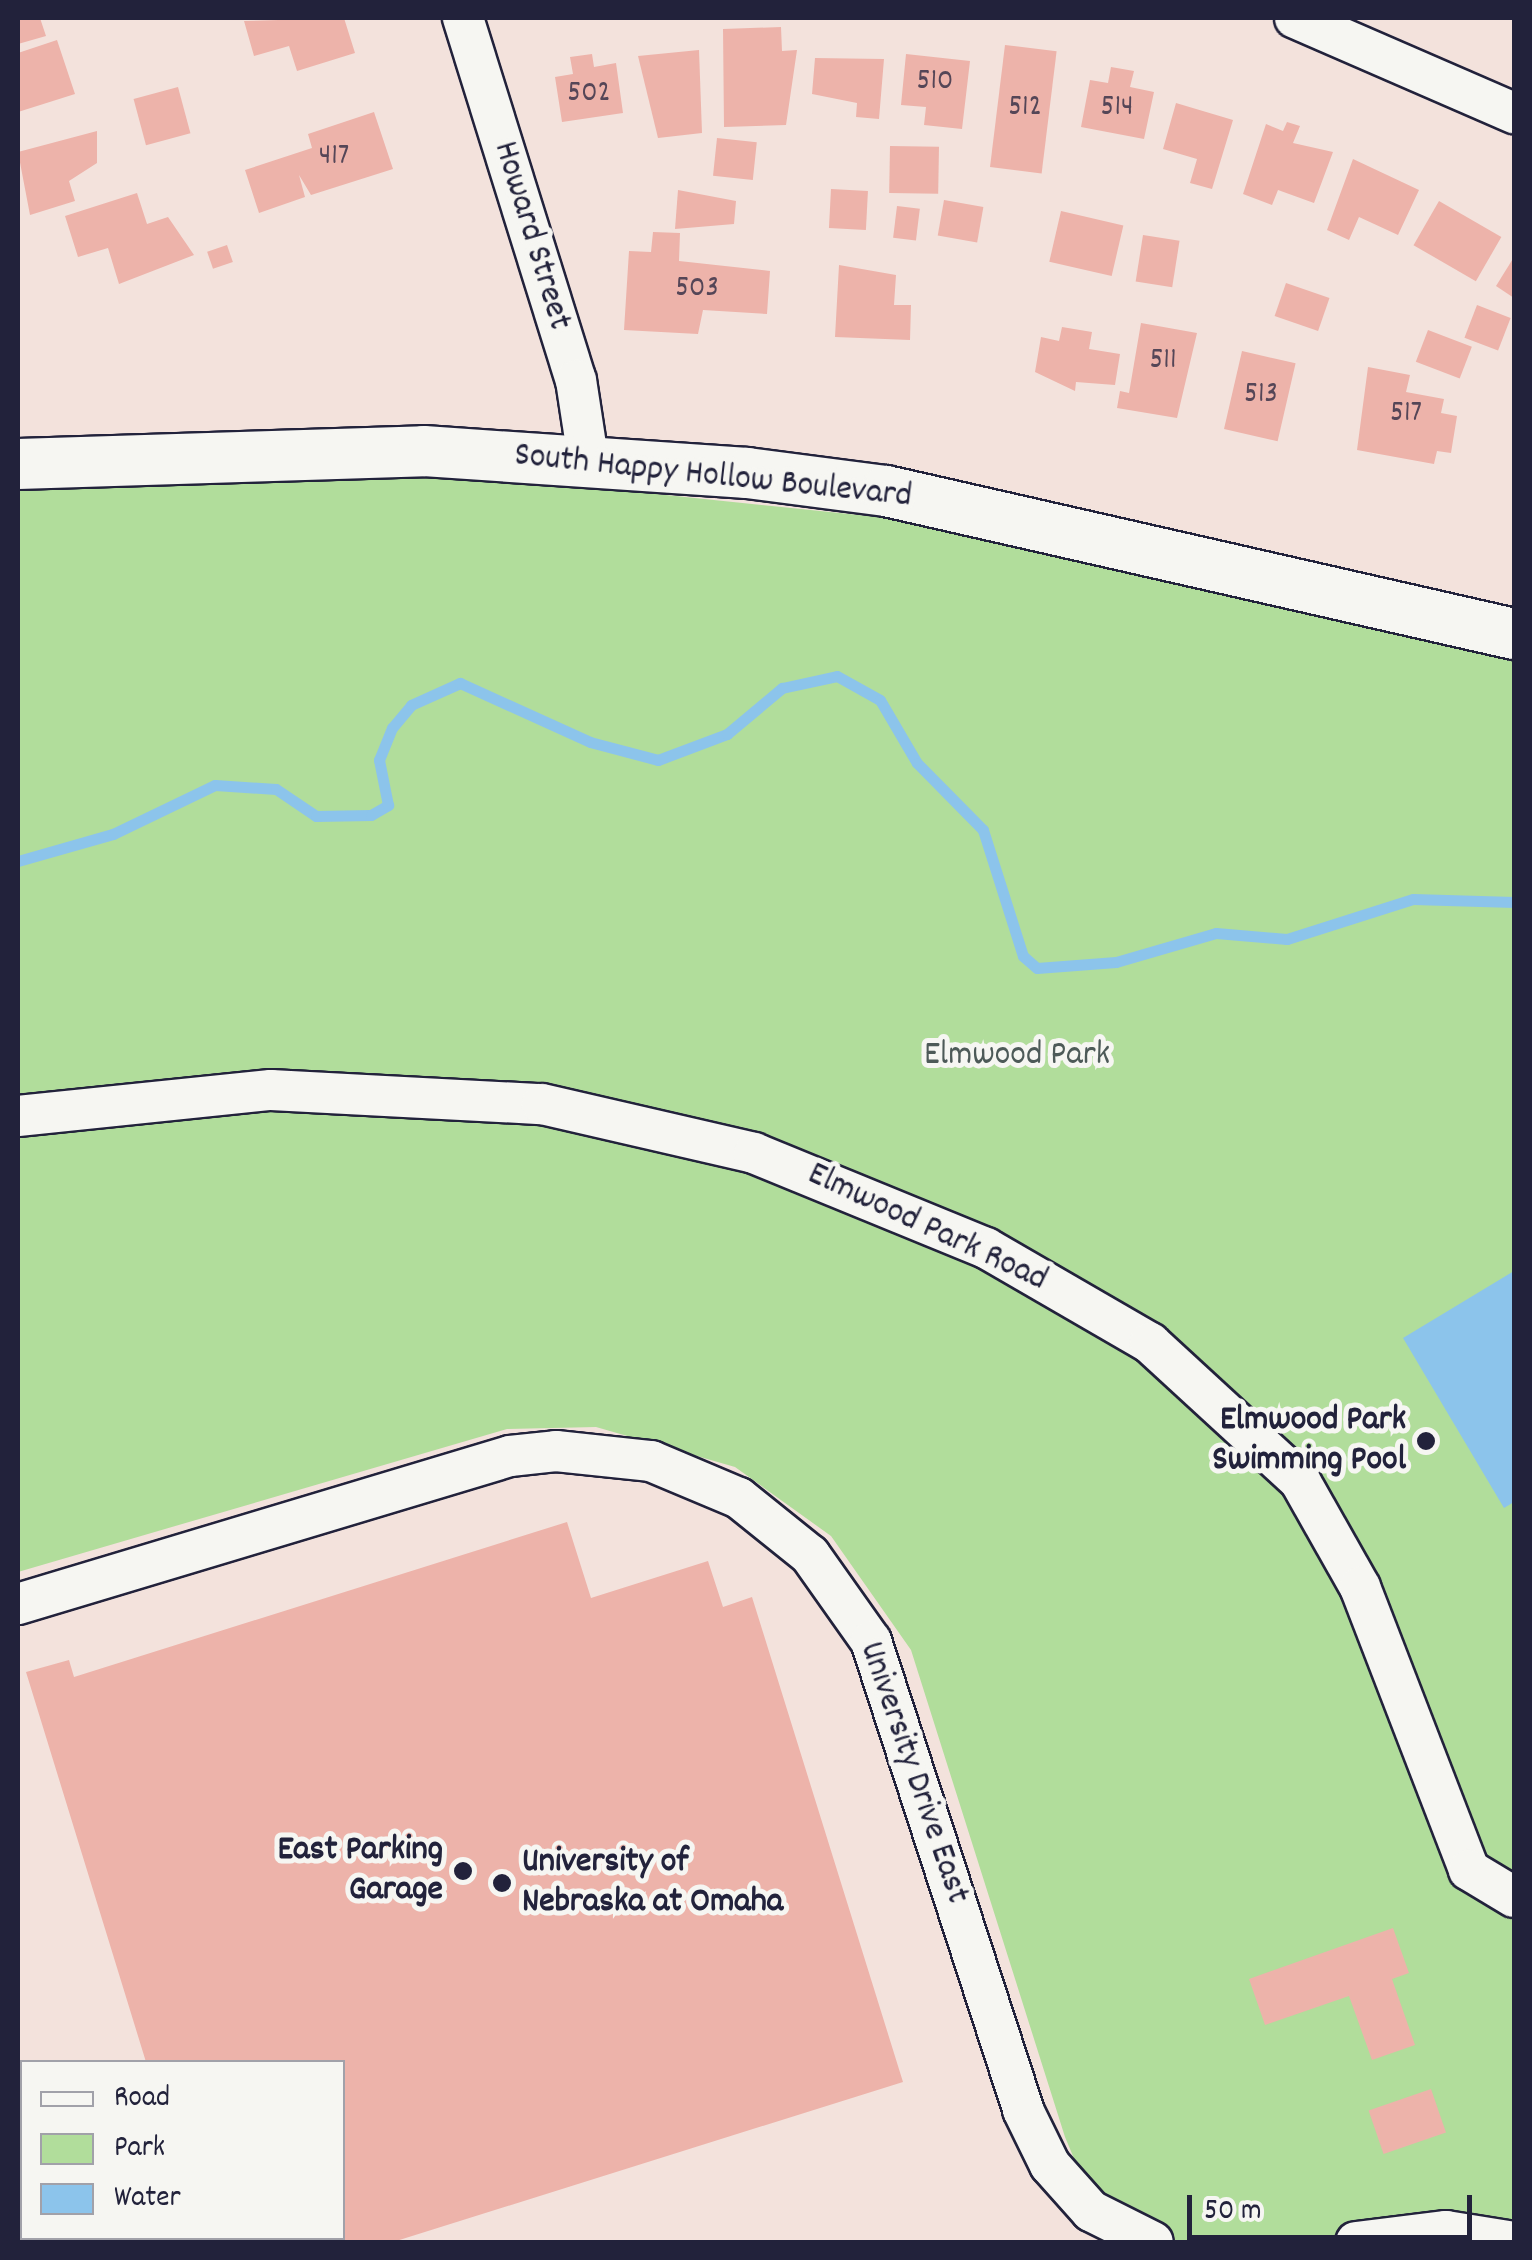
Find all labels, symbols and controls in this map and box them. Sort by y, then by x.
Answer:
house number: 510 [917,65,953,101]
house number: 502 [567,77,611,113]
house number: 512 [1008,91,1042,127]
house number: 514 [1101,91,1133,127]
street label: Howard Street [482,137,580,335]
house number: 417 [319,140,349,176]
house number: 503 [675,272,719,308]
house number: 511 [1149,344,1177,380]
house number: 513 [1244,378,1278,414]
house number: 517 [1390,397,1422,433]
street label: South Happy Hollow Boulevard [512,435,914,519]
park label: Elmwood Park [924,1035,1110,1077]
street label: Elmwood Park Road [801,1154,1053,1302]
place label: Elmwood Park Swimming Pool [1212,1400,1406,1482]
marker: Elmwood Park Swimming Pool [1415,1430,1437,1452]
street label: University Drive East [849,1637,977,1909]
place label: East Parking Garage [277,1830,443,1912]
place label: University of Nebraska at Omaha [522,1842,783,1924]
marker: East Parking Garage [452,1860,474,1882]
marker: University of Nebraska at Omaha [491,1872,513,1894]
legend [20,2060,345,2240]
text: Road [114,2078,170,2121]
text: Park [114,2128,165,2171]
scale bar [1192,2175,1477,2237]
text: Water [114,2178,181,2221]
text: 50 m [1204,2191,1262,2234]

